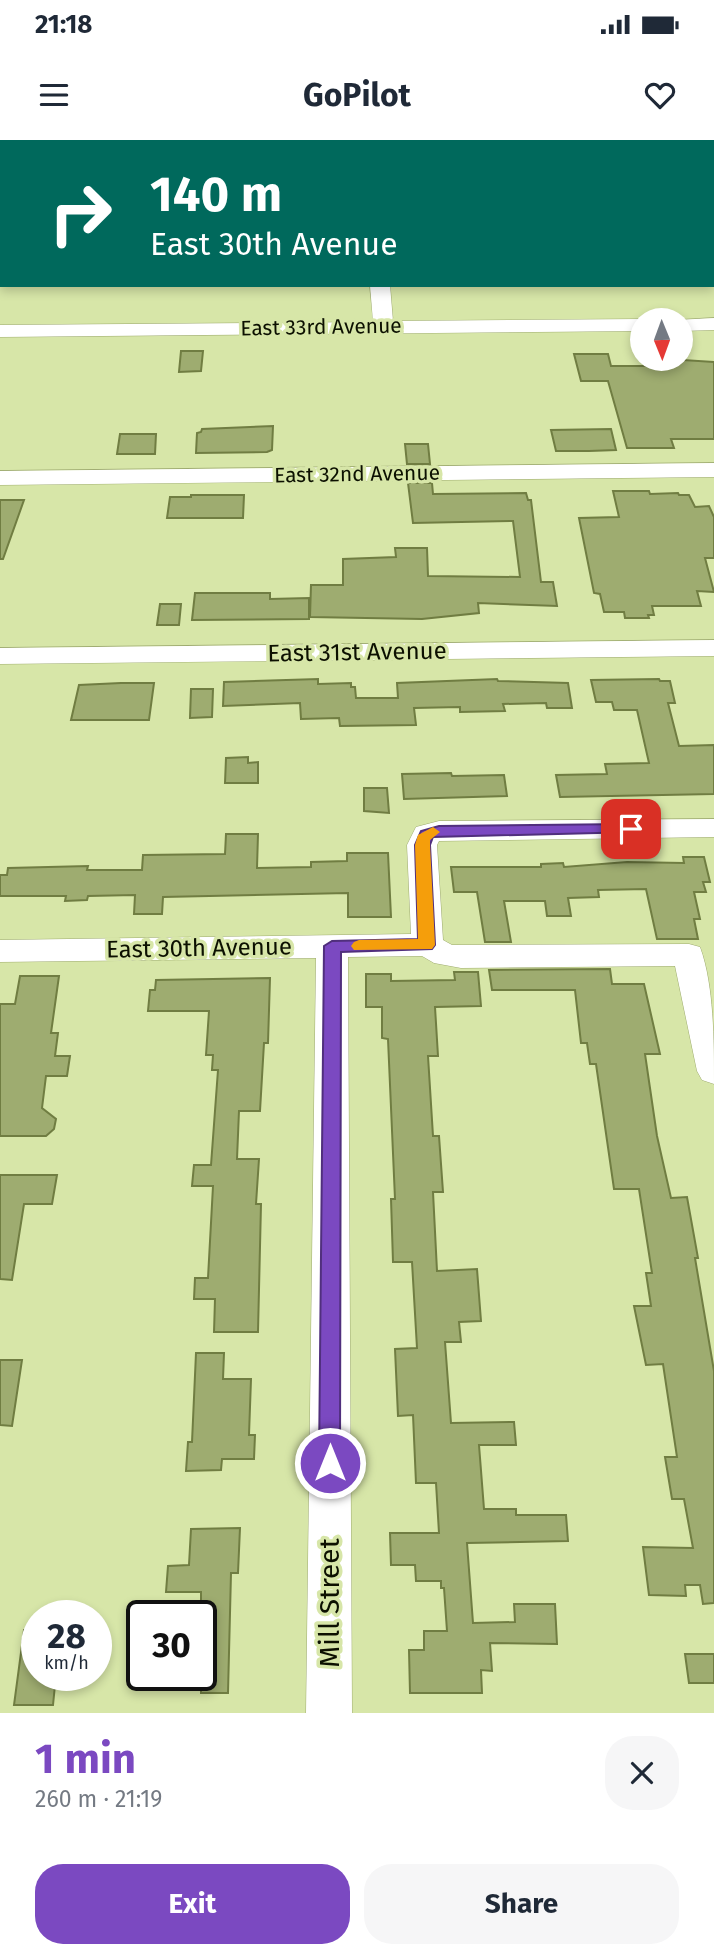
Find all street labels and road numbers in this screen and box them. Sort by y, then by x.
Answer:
street label: East 33rd Avenue [240,313,402,341]
street label: East 32nd Avenue [274,460,440,488]
street label: East 31st Avenue [267,636,447,668]
street label: East 30th Avenue [106,932,292,964]
street label: Mill Street [313,1537,346,1668]

